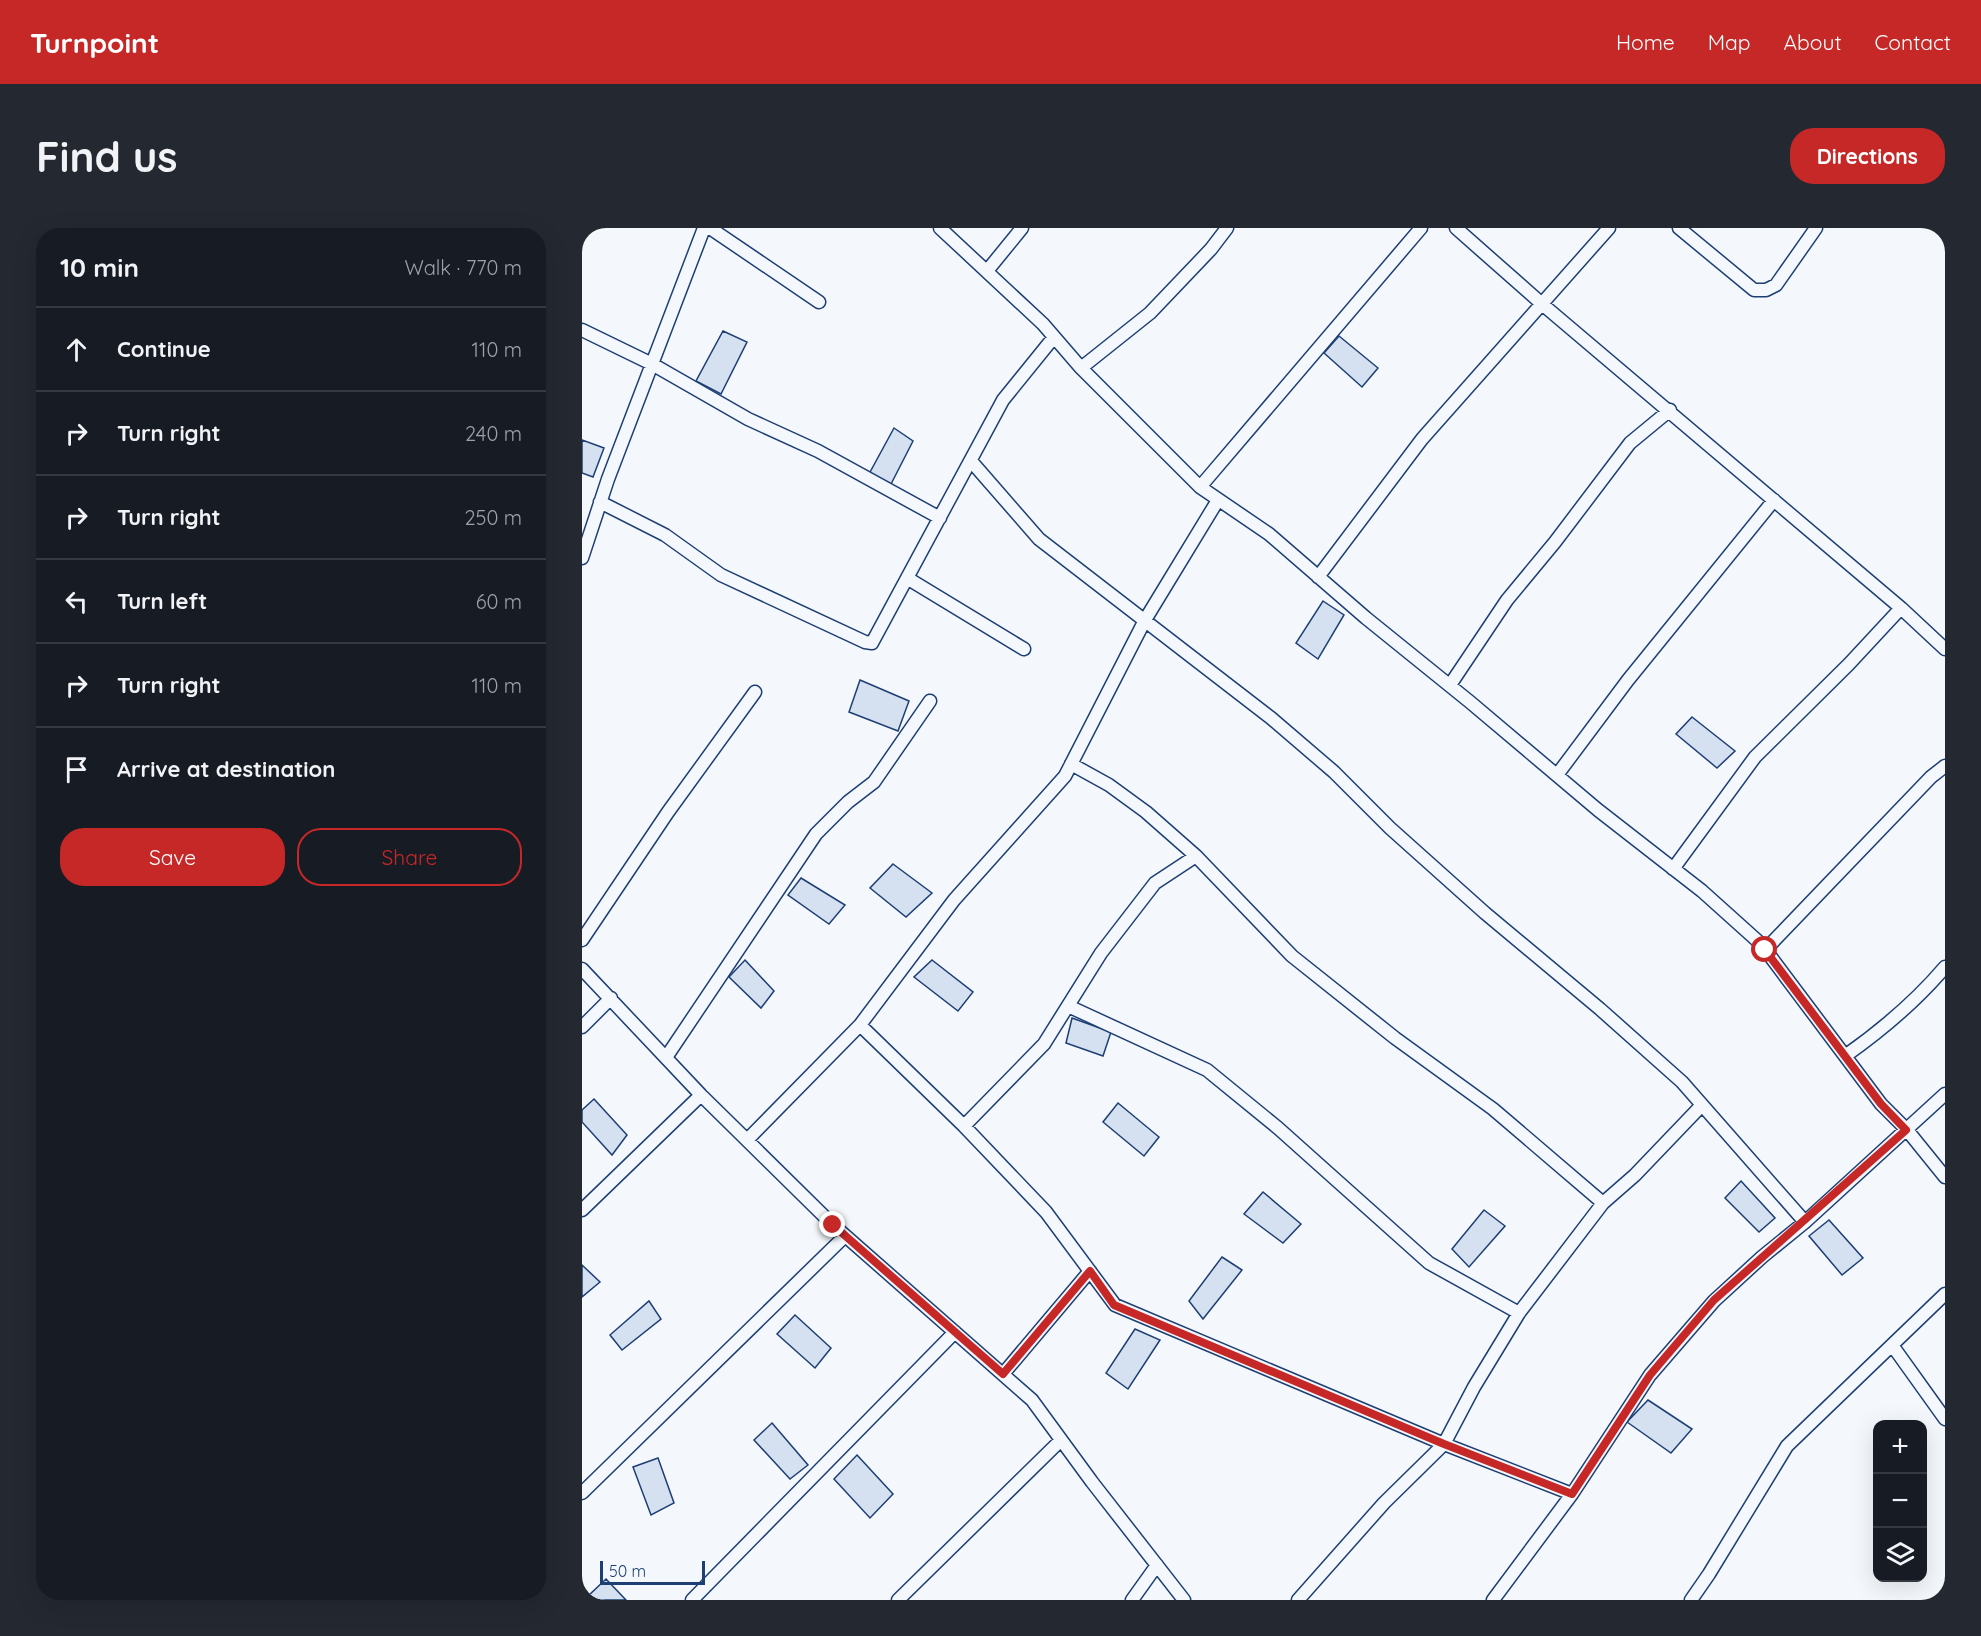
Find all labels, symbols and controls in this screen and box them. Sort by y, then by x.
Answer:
text: Turnpoint [30,25,159,60]
text: Home [1616,29,1675,55]
text: Map [1708,29,1751,55]
text: About [1784,29,1842,55]
text: Contact [1875,29,1951,55]
button: Directions [1790,128,1945,184]
text: Find us [36,130,178,183]
text: 10 min [60,251,139,284]
text: Walk · 770 m [405,255,522,280]
icon: ahead [60,333,93,366]
text: Continue [117,335,211,363]
text: 110 m [472,337,522,362]
icon: right [60,417,93,450]
text: Turn right [117,419,221,447]
text: 240 m [465,421,522,446]
icon: right [60,501,93,534]
text: Turn right [117,503,221,531]
text: 250 m [464,505,522,530]
icon: left [60,585,93,618]
text: Turn left [117,587,207,615]
text: 60 m [476,589,522,614]
icon: right [60,669,93,702]
text: Turn right [117,671,221,699]
text: 110 m [472,673,522,698]
icon: arrive [60,753,93,786]
text: Arrive at destination [117,755,335,783]
button: Save [60,828,285,886]
button: Share [297,828,522,886]
route start [1751,936,1777,962]
route end [819,1211,845,1237]
map controls [1873,1420,1927,1582]
button: + [1873,1420,1927,1474]
button: − [1873,1474,1927,1528]
button: layers [1873,1528,1927,1582]
scale bar [600,1558,705,1586]
text: 50 m [609,1561,646,1581]

